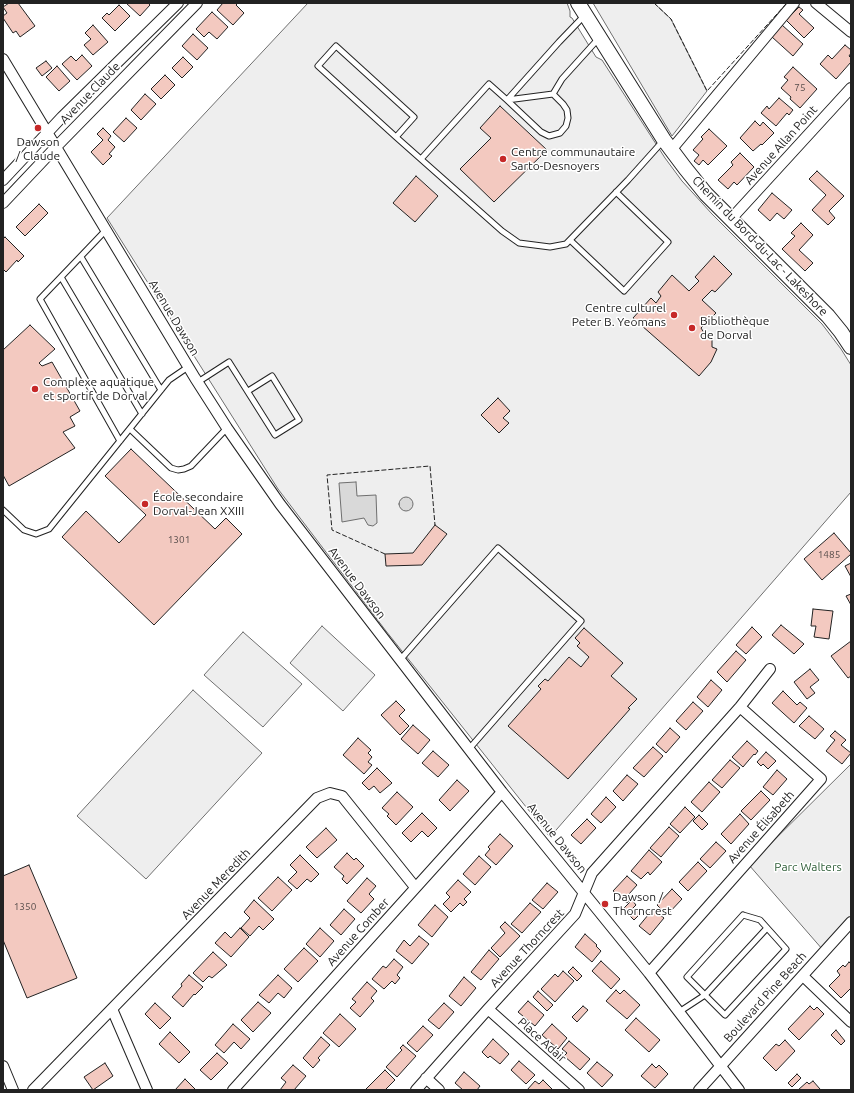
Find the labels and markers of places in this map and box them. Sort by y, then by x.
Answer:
marker: Dawson / Claude [33,123,43,133]
place label: Dawson / Claude [16,135,60,163]
place label: Centre communautaire Sarto-Desnoyers [511,145,635,173]
marker: Centre communautaire Sarto-Desnoyers [498,154,508,164]
place label: Centre culturel Peter B. Yeomans [572,301,666,329]
marker: Centre culturel Peter B. Yeomans [669,310,679,320]
place label: Bibliothèque de Dorval [700,314,769,342]
marker: Bibliothèque de Dorval [687,323,697,333]
place label: Complexe aquatique et sportif de Dorval [43,375,154,403]
marker: Complexe aquatique et sportif de Dorval [30,384,40,394]
place label: École secondaire Dorval-Jean XXIII [153,490,244,518]
marker: École secondaire Dorval-Jean XXIII [140,499,150,509]
place label: Dawson / Thorncrest [613,890,672,918]
marker: Dawson / Thorncrest [600,899,610,909]

